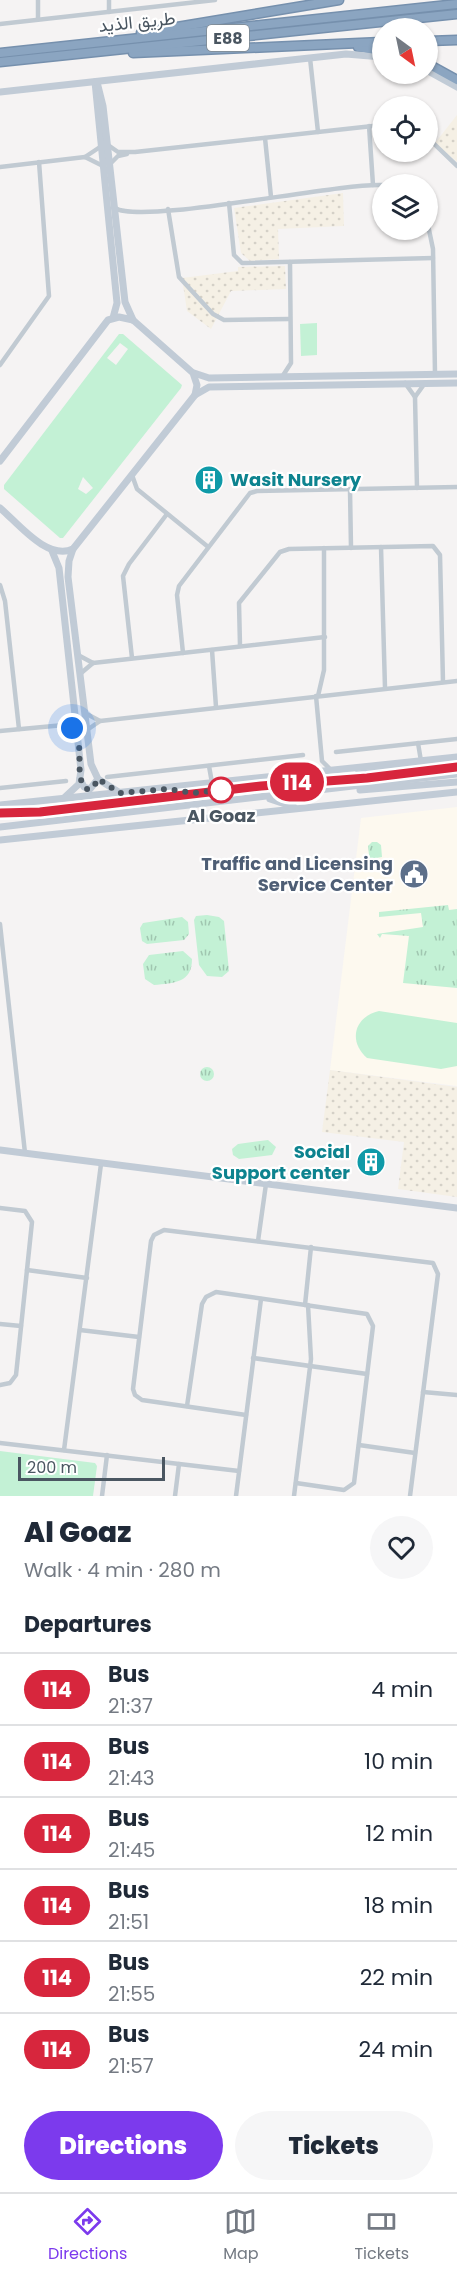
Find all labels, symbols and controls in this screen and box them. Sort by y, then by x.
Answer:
street label: طريق الذيد [97,5,177,38]
north arrow [372,18,438,84]
map controls [372,18,438,240]
road number: E88 [207,25,249,51]
button: locate [372,96,438,162]
button: layers [372,174,438,240]
building icon: Wasit Nursery [193,464,225,496]
place label: Wasit Nursery [230,467,362,492]
your location [57,713,87,743]
line badge: 114 [262,762,332,802]
text: 114 [282,768,312,797]
marker: Al Goaz [208,777,234,803]
place label: Al Goaz [187,803,255,828]
place label: Traffic and Licensing Service Center [201,851,393,897]
public building icon: Traffic and Licensing Service Center [398,858,430,890]
place label: Social Support center [212,1139,350,1185]
building icon: Social Support center [355,1146,387,1178]
scale bar [18,1454,165,1482]
text: 200 m [27,1456,77,1479]
text: Al Goaz [24,1513,131,1552]
button: heart [370,1516,433,1579]
text: Walk · 4 min · 280 m [24,1556,221,1584]
text: Departures [24,1609,152,1640]
text: Bus [108,1659,150,1690]
text: 4 min [371,1674,433,1705]
text: 114 [42,1675,72,1704]
text: 21:37 [108,1692,153,1720]
text: Bus [108,1731,150,1762]
text: 10 min [364,1746,433,1777]
text: 114 [42,1747,72,1776]
text: 21:43 [108,1764,155,1792]
text: Bus [108,1803,150,1834]
text: 12 min [365,1818,433,1849]
text: 114 [42,1819,72,1848]
text: 21:45 [108,1836,155,1864]
text: Bus [108,1875,150,1906]
text: 18 min [364,1890,433,1921]
text: 114 [42,1891,72,1920]
text: 21:51 [108,1908,149,1936]
text: Bus [108,1947,150,1978]
text: 22 min [360,1962,433,1993]
text: 114 [42,1963,72,1992]
text: 21:55 [108,1980,155,2008]
text: Bus [108,2019,150,2050]
text: 24 min [358,2034,433,2065]
text: 114 [42,2035,72,2064]
text: 21:57 [108,2052,154,2080]
button: Directions [24,2111,223,2180]
button: Tickets [235,2111,433,2180]
tab: Directions [48,2205,127,2266]
tab: Map [223,2205,259,2266]
tab: Tickets [354,2205,409,2266]

